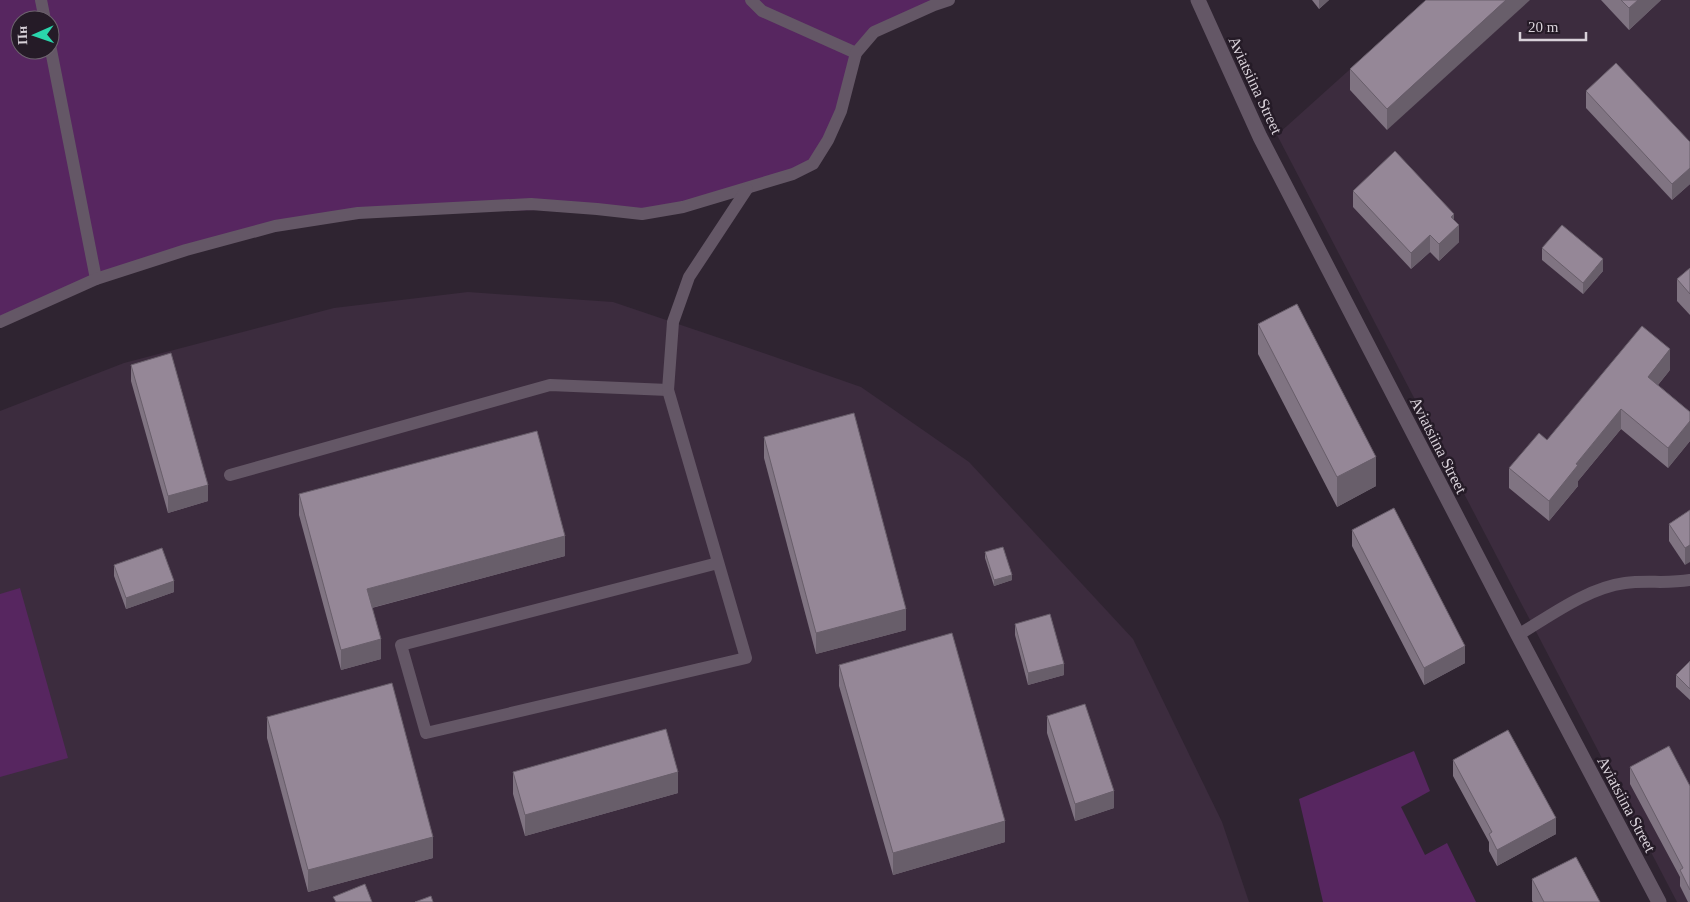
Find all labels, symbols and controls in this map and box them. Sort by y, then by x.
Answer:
north arrow [10,10,60,60]
scale bar [1520,10,1586,42]
text: 20 m [1528,19,1559,35]
text: Пн [15,26,30,45]
street label: Aviatsiina Street [1225,34,1286,137]
street label: Aviatsiina Street [1407,394,1470,497]
street label: Aviatsiina Street [1594,753,1659,855]

